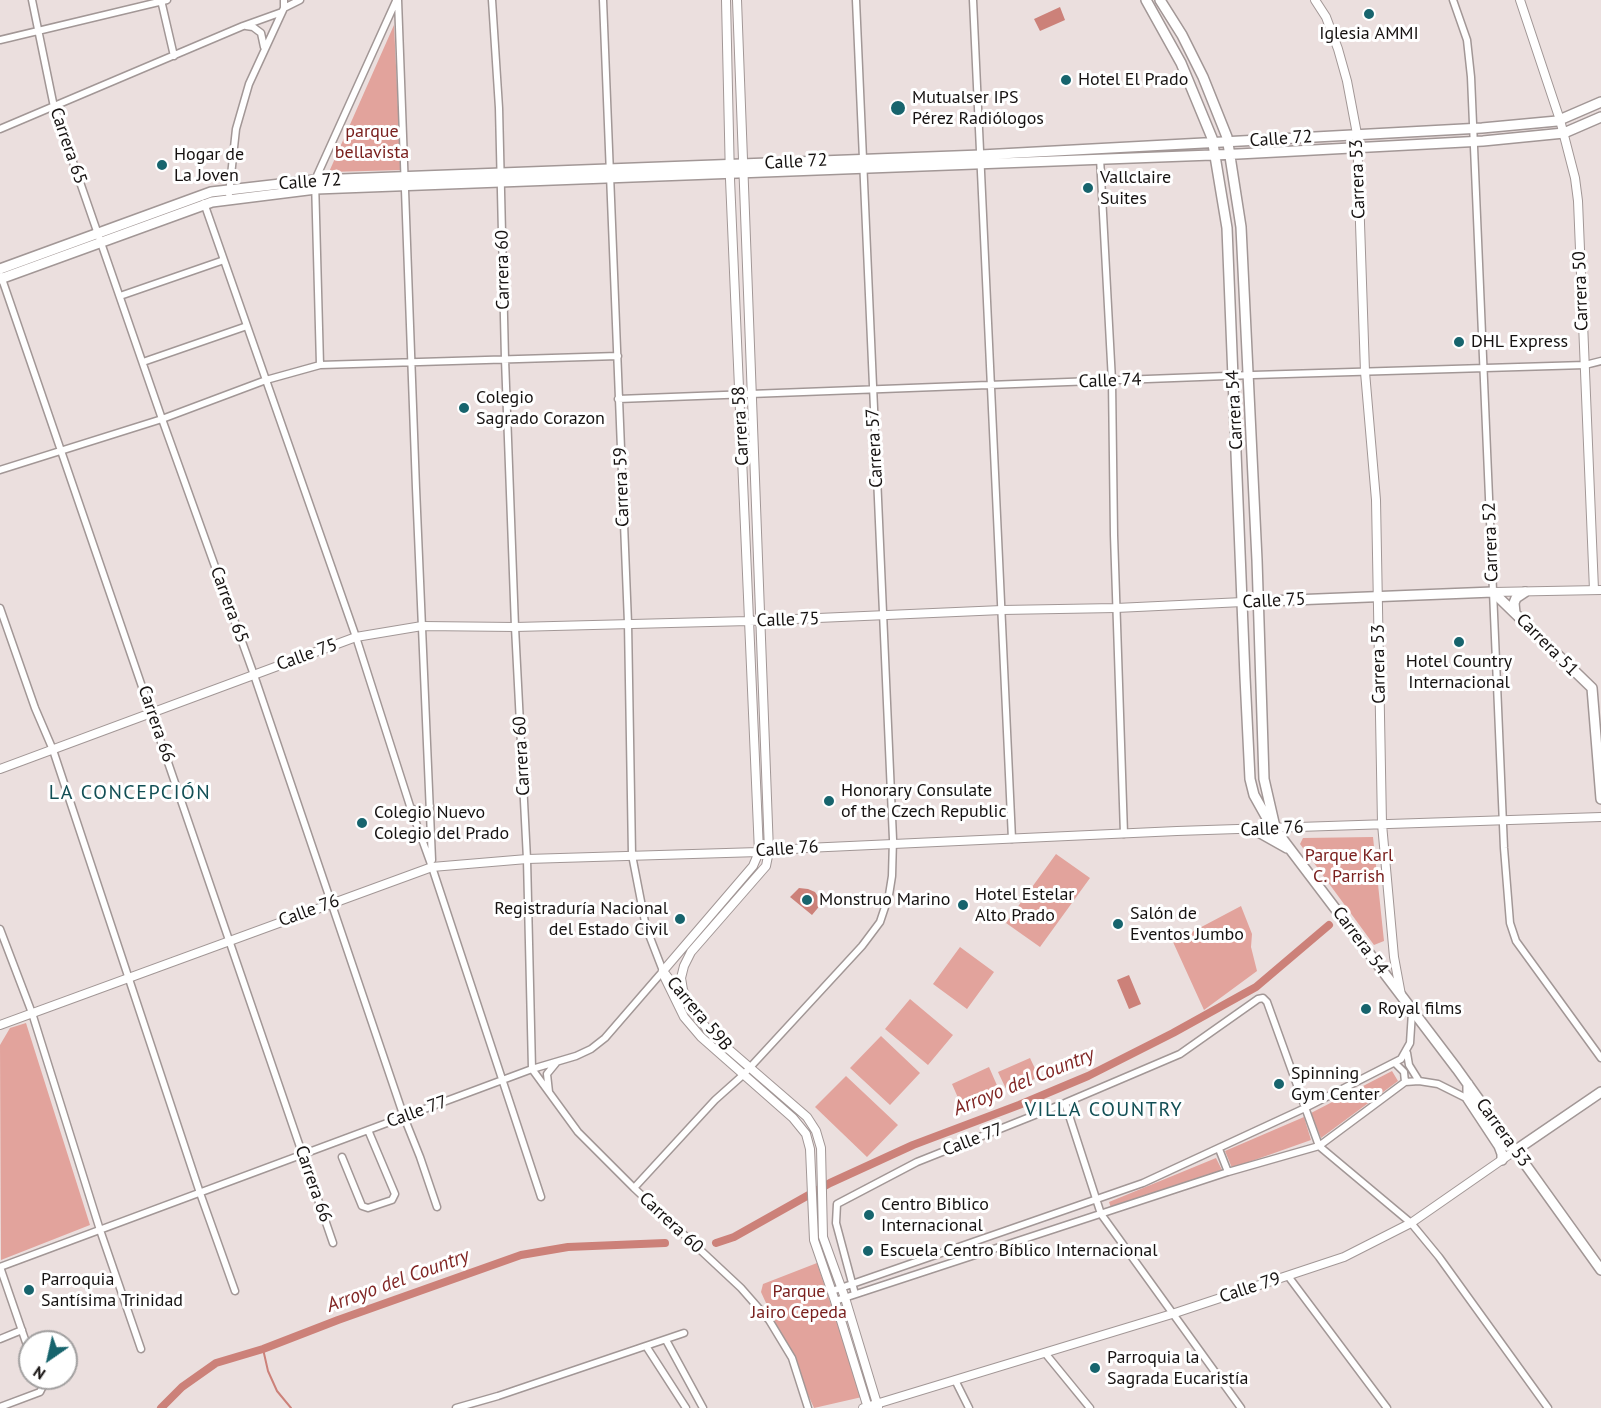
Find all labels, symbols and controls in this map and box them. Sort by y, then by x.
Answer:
marker: Iglesia AMMI [1362,7,1376,21]
place label: Iglesia AMMI [1319,23,1419,45]
place label: Hotel El Prado [1078,69,1188,91]
marker: Hotel El Prado [1059,73,1073,87]
place label: Mutualser IPS Pérez Radiólogos [912,87,1044,130]
marker: Mutualser IPS Pérez Radiólogos [889,99,907,117]
street label: Carrera 65 [45,105,91,187]
park label: parque bellavista [335,121,409,164]
street label: Calle 72 [1249,126,1313,152]
street label: Carrera 53 [1346,139,1370,219]
place label: Hogar de La Joven [174,144,244,186]
street label: Calle 72 [764,150,828,174]
marker: Hogar de La Joven [155,158,169,172]
place label: Vallclaire Suites [1100,167,1171,210]
street label: Calle 72 [278,169,342,195]
marker: Vallclaire Suites [1081,181,1095,195]
street label: Carrera 60 [492,230,514,310]
street label: Carrera 50 [1569,251,1593,331]
place label: DHL Express [1471,331,1568,353]
marker: DHL Express [1452,335,1466,349]
street label: Calle 74 [1078,369,1142,393]
street label: Carrera 54 [1222,370,1248,450]
street label: Carrera 58 [728,386,754,466]
place label: Colegio Sagrado Corazon [476,387,605,430]
marker: Colegio Sagrado Corazon [457,401,471,415]
street label: Carrera 57 [862,408,888,488]
street label: Carrera 59 [610,447,634,527]
street label: Carrera 52 [1479,502,1503,582]
street label: Carrera 65 [205,564,253,646]
street label: Calle 75 [1242,589,1306,613]
street label: Calle 75 [756,608,820,632]
street label: Carrera 51 [1511,609,1583,681]
street label: Carrera 53 [1368,624,1390,704]
street label: Calle 75 [274,634,340,676]
marker: Hotel Country Internacional [1452,635,1466,649]
place label: Hotel Country Internacional [1406,651,1512,694]
street label: Carrera 66 [133,683,179,765]
street label: Carrera 60 [509,716,535,796]
place label: Honorary Consulate of the Czech Republic [841,780,1007,822]
district label: LA CONCEPCIÓN [49,781,211,805]
marker: Honorary Consulate of the Czech Republic [822,794,836,808]
place label: Colegio Nuevo Colegio del Prado [374,802,509,844]
marker: Colegio Nuevo Colegio del Prado [355,816,369,830]
street label: Calle 76 [1240,817,1304,841]
street label: Calle 76 [755,836,819,862]
park label: Parque Karl C. Parrish [1305,845,1393,888]
place label: Hotel Estelar Alto Prado [975,884,1074,926]
place label: Monstruo Marino [819,889,950,911]
street label: Calle 76 [276,890,342,932]
marker: Monstruo Marino [800,893,814,907]
place label: Registraduría Nacional del Estado Civil [494,898,668,940]
marker: Hotel Estelar Alto Prado [956,898,970,912]
place label: Salón de Eventos Jumbo [1130,903,1244,946]
street label: Carrera 54 [1327,903,1393,979]
marker: Registraduría Nacional del Estado Civil [673,912,687,926]
marker: Salón de Eventos Jumbo [1111,917,1125,931]
street label: Carrera 59B [662,972,736,1056]
place label: Royal films [1378,998,1462,1020]
marker: Royal films [1359,1002,1373,1016]
water label: Arroyo del Country [950,1043,1098,1121]
place label: Spinning Gym Center [1291,1063,1380,1106]
marker: Spinning Gym Center [1272,1077,1286,1091]
street label: Calle 77 [384,1091,450,1133]
street label: Carrera 53 [1471,1094,1535,1172]
district label: VILLA COUNTRY [1025,1098,1183,1122]
street label: Calle 77 [940,1119,1006,1161]
street label: Carrera 66 [290,1143,336,1225]
street label: Carrera 60 [634,1188,708,1258]
place label: Centro Biblico Internacional [881,1194,989,1236]
marker: Centro Biblico Internacional [862,1208,876,1222]
place label: Escuela Centro Bíblico Internacional [880,1240,1157,1262]
water label: Arroyo del Country [323,1244,473,1318]
marker: Escuela Centro Bíblico Internacional [861,1244,875,1258]
street label: Calle 79 [1217,1268,1283,1308]
place label: Parroquia Santísima Trinidad [41,1269,183,1312]
park label: Parque Jairo Cepeda [751,1281,847,1324]
marker: Parroquia Santísima Trinidad [22,1283,36,1297]
north arrow [18,1330,78,1390]
place label: Parroquia la Sagrada Eucaristía [1107,1347,1248,1390]
marker: Parroquia la Sagrada Eucaristía [1088,1361,1102,1375]
text: N [29,1362,49,1384]

